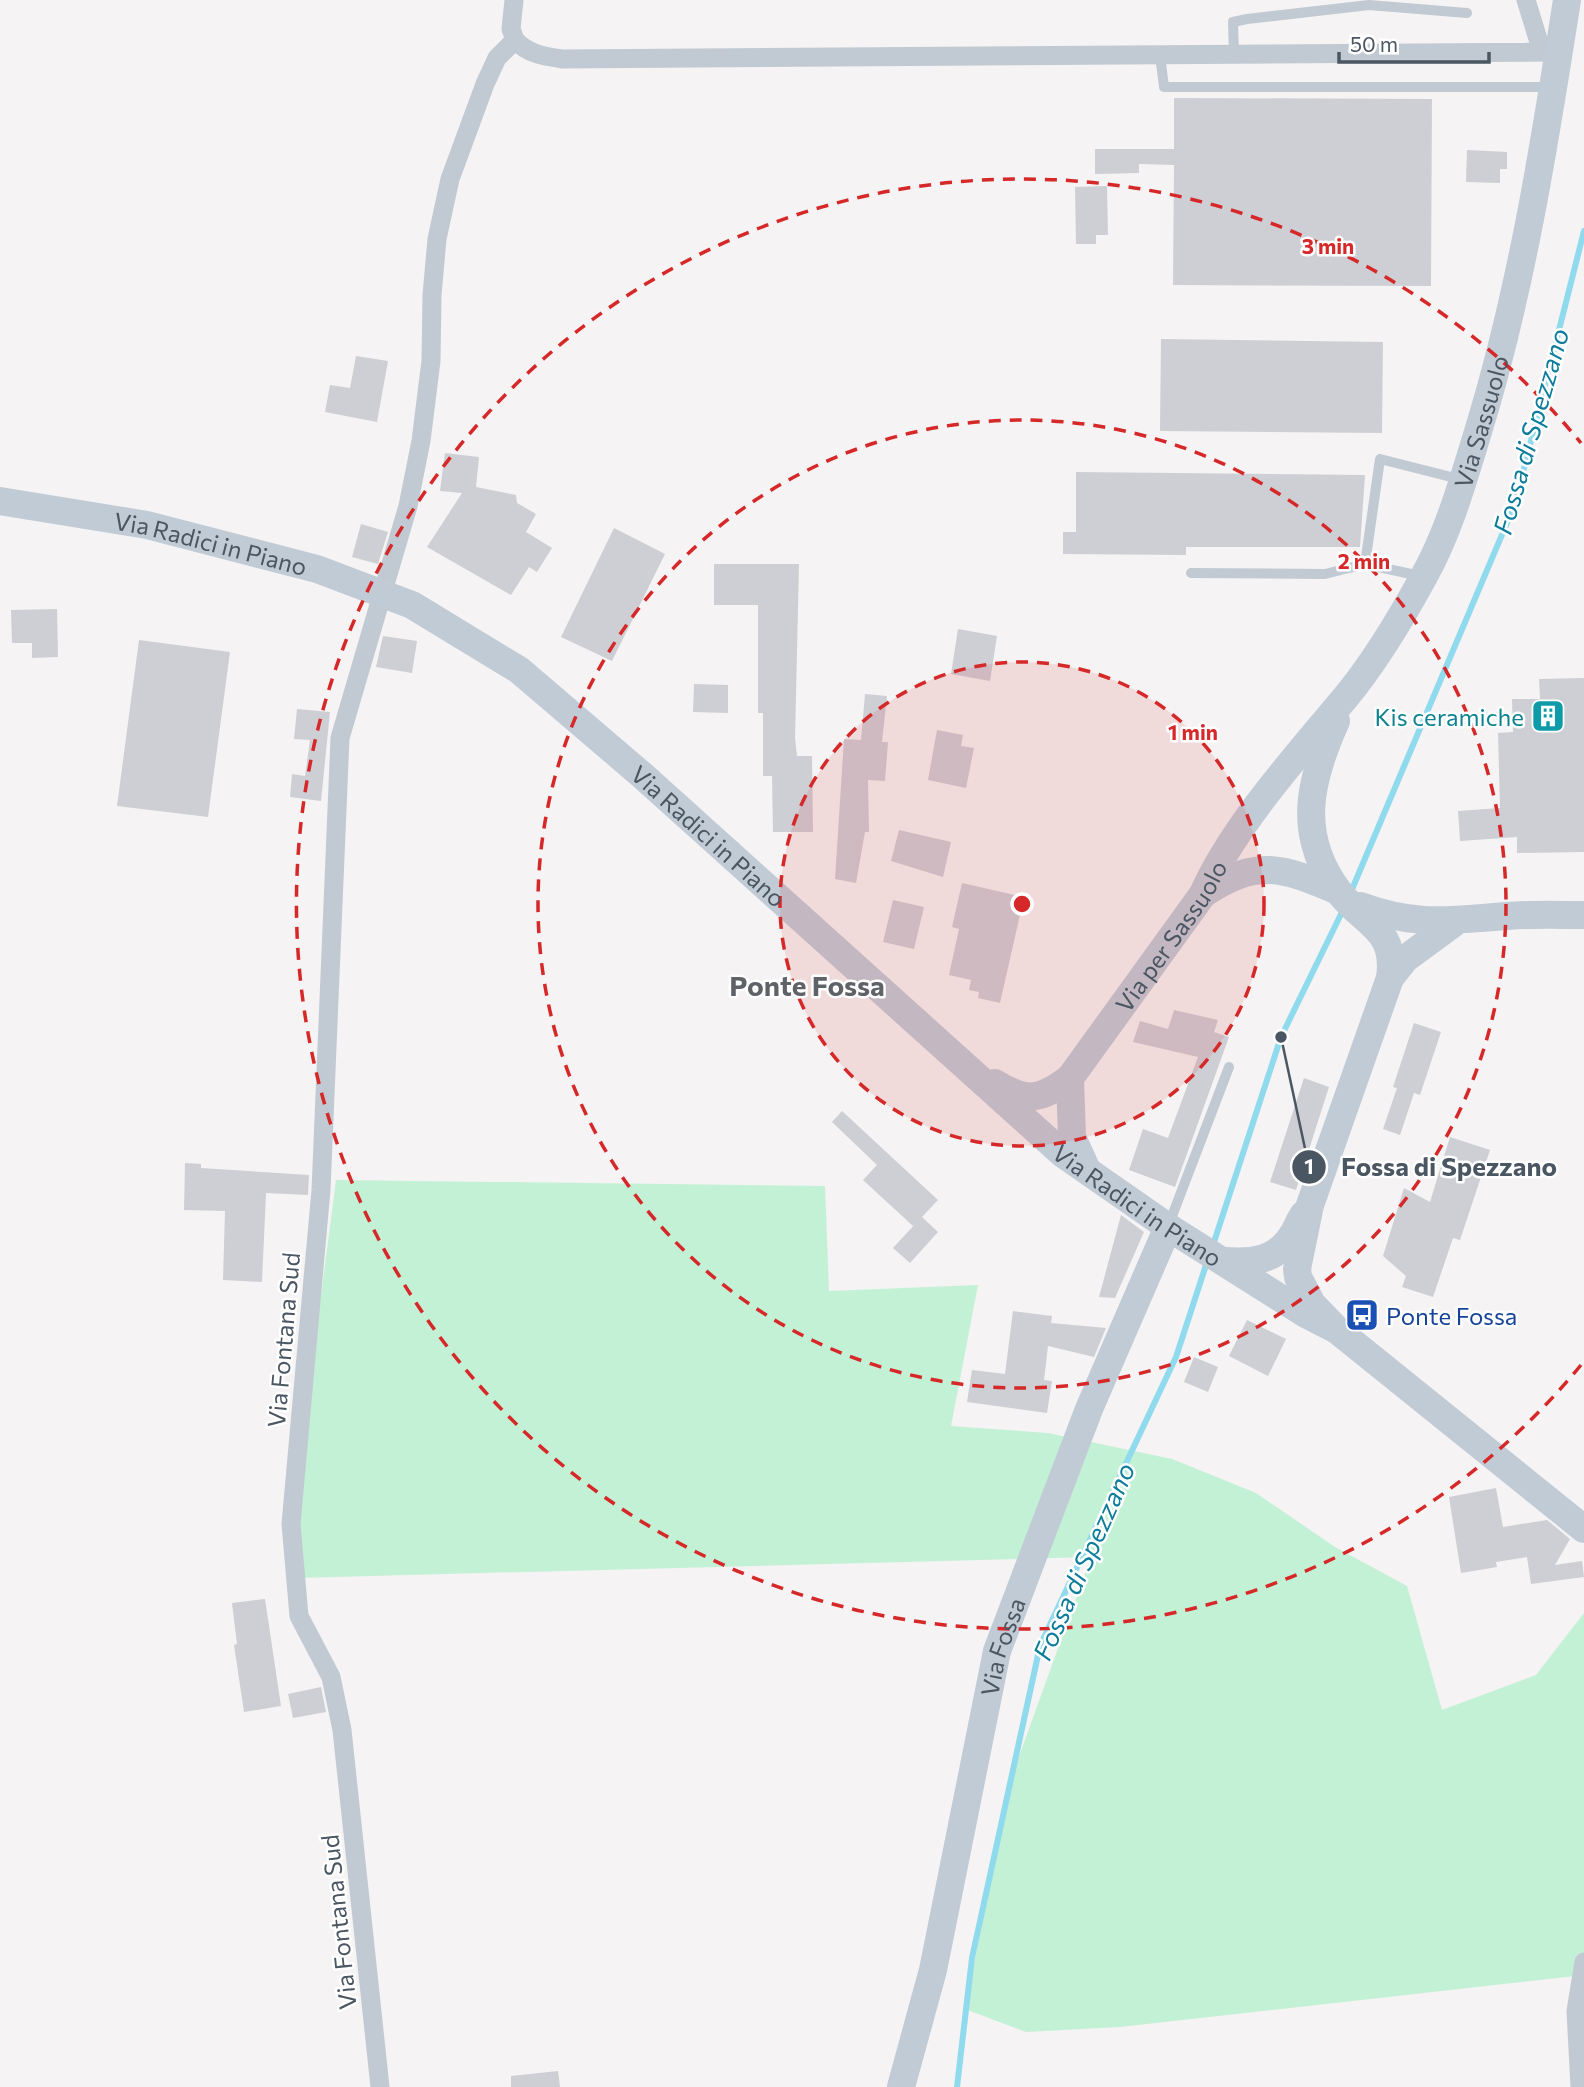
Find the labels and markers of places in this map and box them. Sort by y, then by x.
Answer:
building icon: Kis ceramiche [1529,697,1567,735]
place label: Kis ceramiche [1374,702,1524,731]
centre of rings [1010,892,1034,916]
callout: Fossa di Spezzano [1292,1143,1571,1190]
bus stop icon: Ponte Fossa [1343,1296,1381,1334]
place label: Ponte Fossa [1386,1301,1517,1330]

